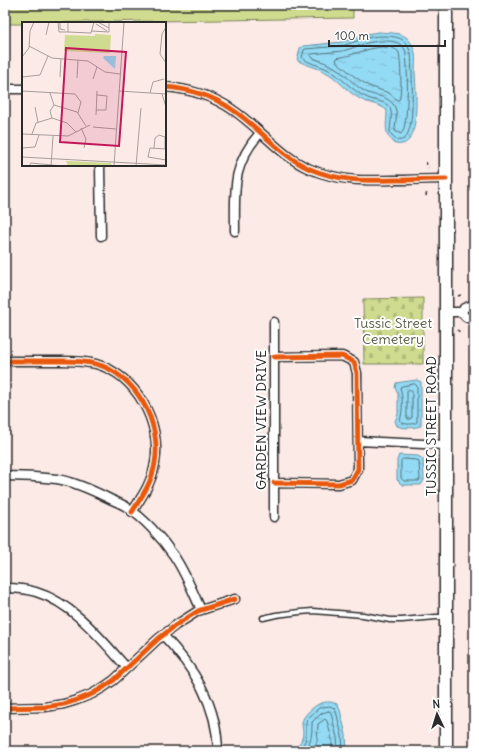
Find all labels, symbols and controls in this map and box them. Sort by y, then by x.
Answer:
inset map [22,22,166,166]
scale bar [329,22,445,48]
text: 100 m [335,28,369,43]
park label: Tussic Street Cemetery [354,314,432,348]
street label: GARDEN VIEW DRIVE [252,350,270,490]
street label: TUSSIC STREET ROAD [422,356,440,496]
north arrow [417,694,457,734]
text: N [432,697,441,711]

